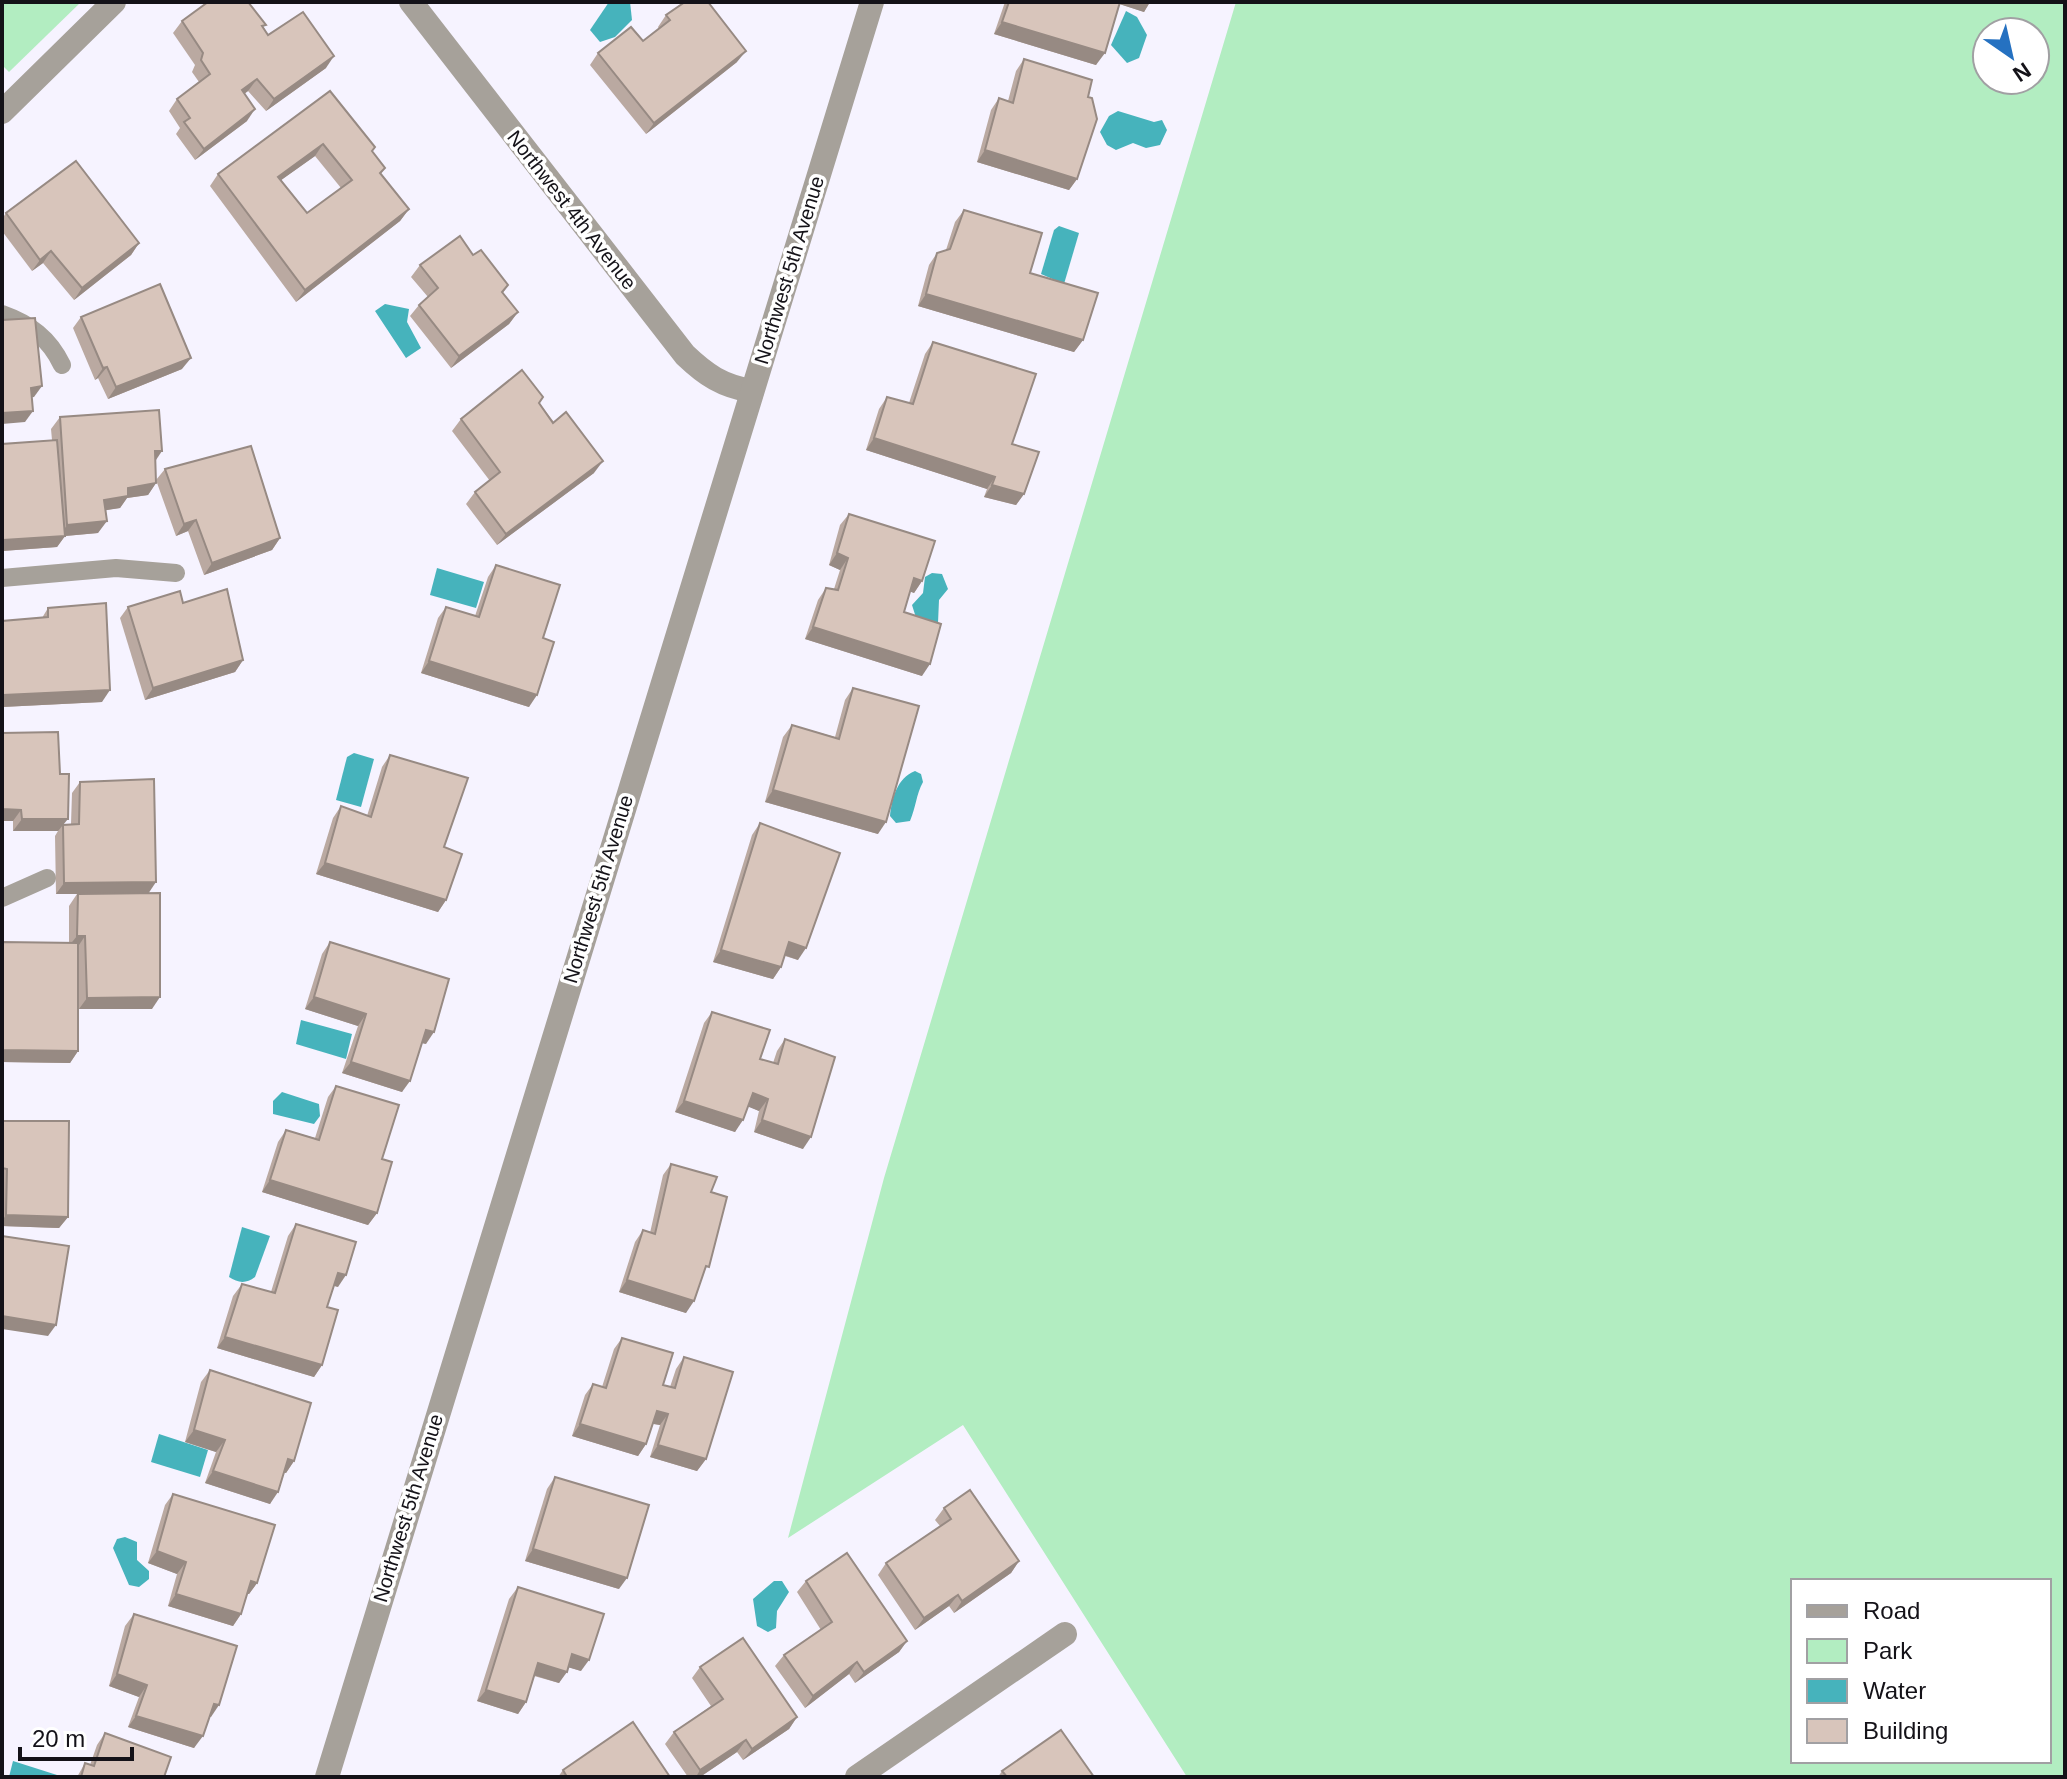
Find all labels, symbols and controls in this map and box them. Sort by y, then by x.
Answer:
north arrow [1971,16,2051,96]
text: N [2008,57,2035,87]
street label: Northwest 4th Avenue [503,126,641,294]
street label: Northwest 5th Avenue [750,173,828,367]
street label: Northwest 5th Avenue [559,792,637,986]
street label: Northwest 5th Avenue [369,1411,447,1605]
legend [1791,1579,2051,1763]
text: Road [1863,1597,1920,1624]
text: Park [1863,1637,1913,1664]
text: Water [1863,1677,1926,1704]
scale bar [20,1711,132,1761]
text: Building [1863,1717,1948,1744]
text: 20 m [32,1725,85,1752]

